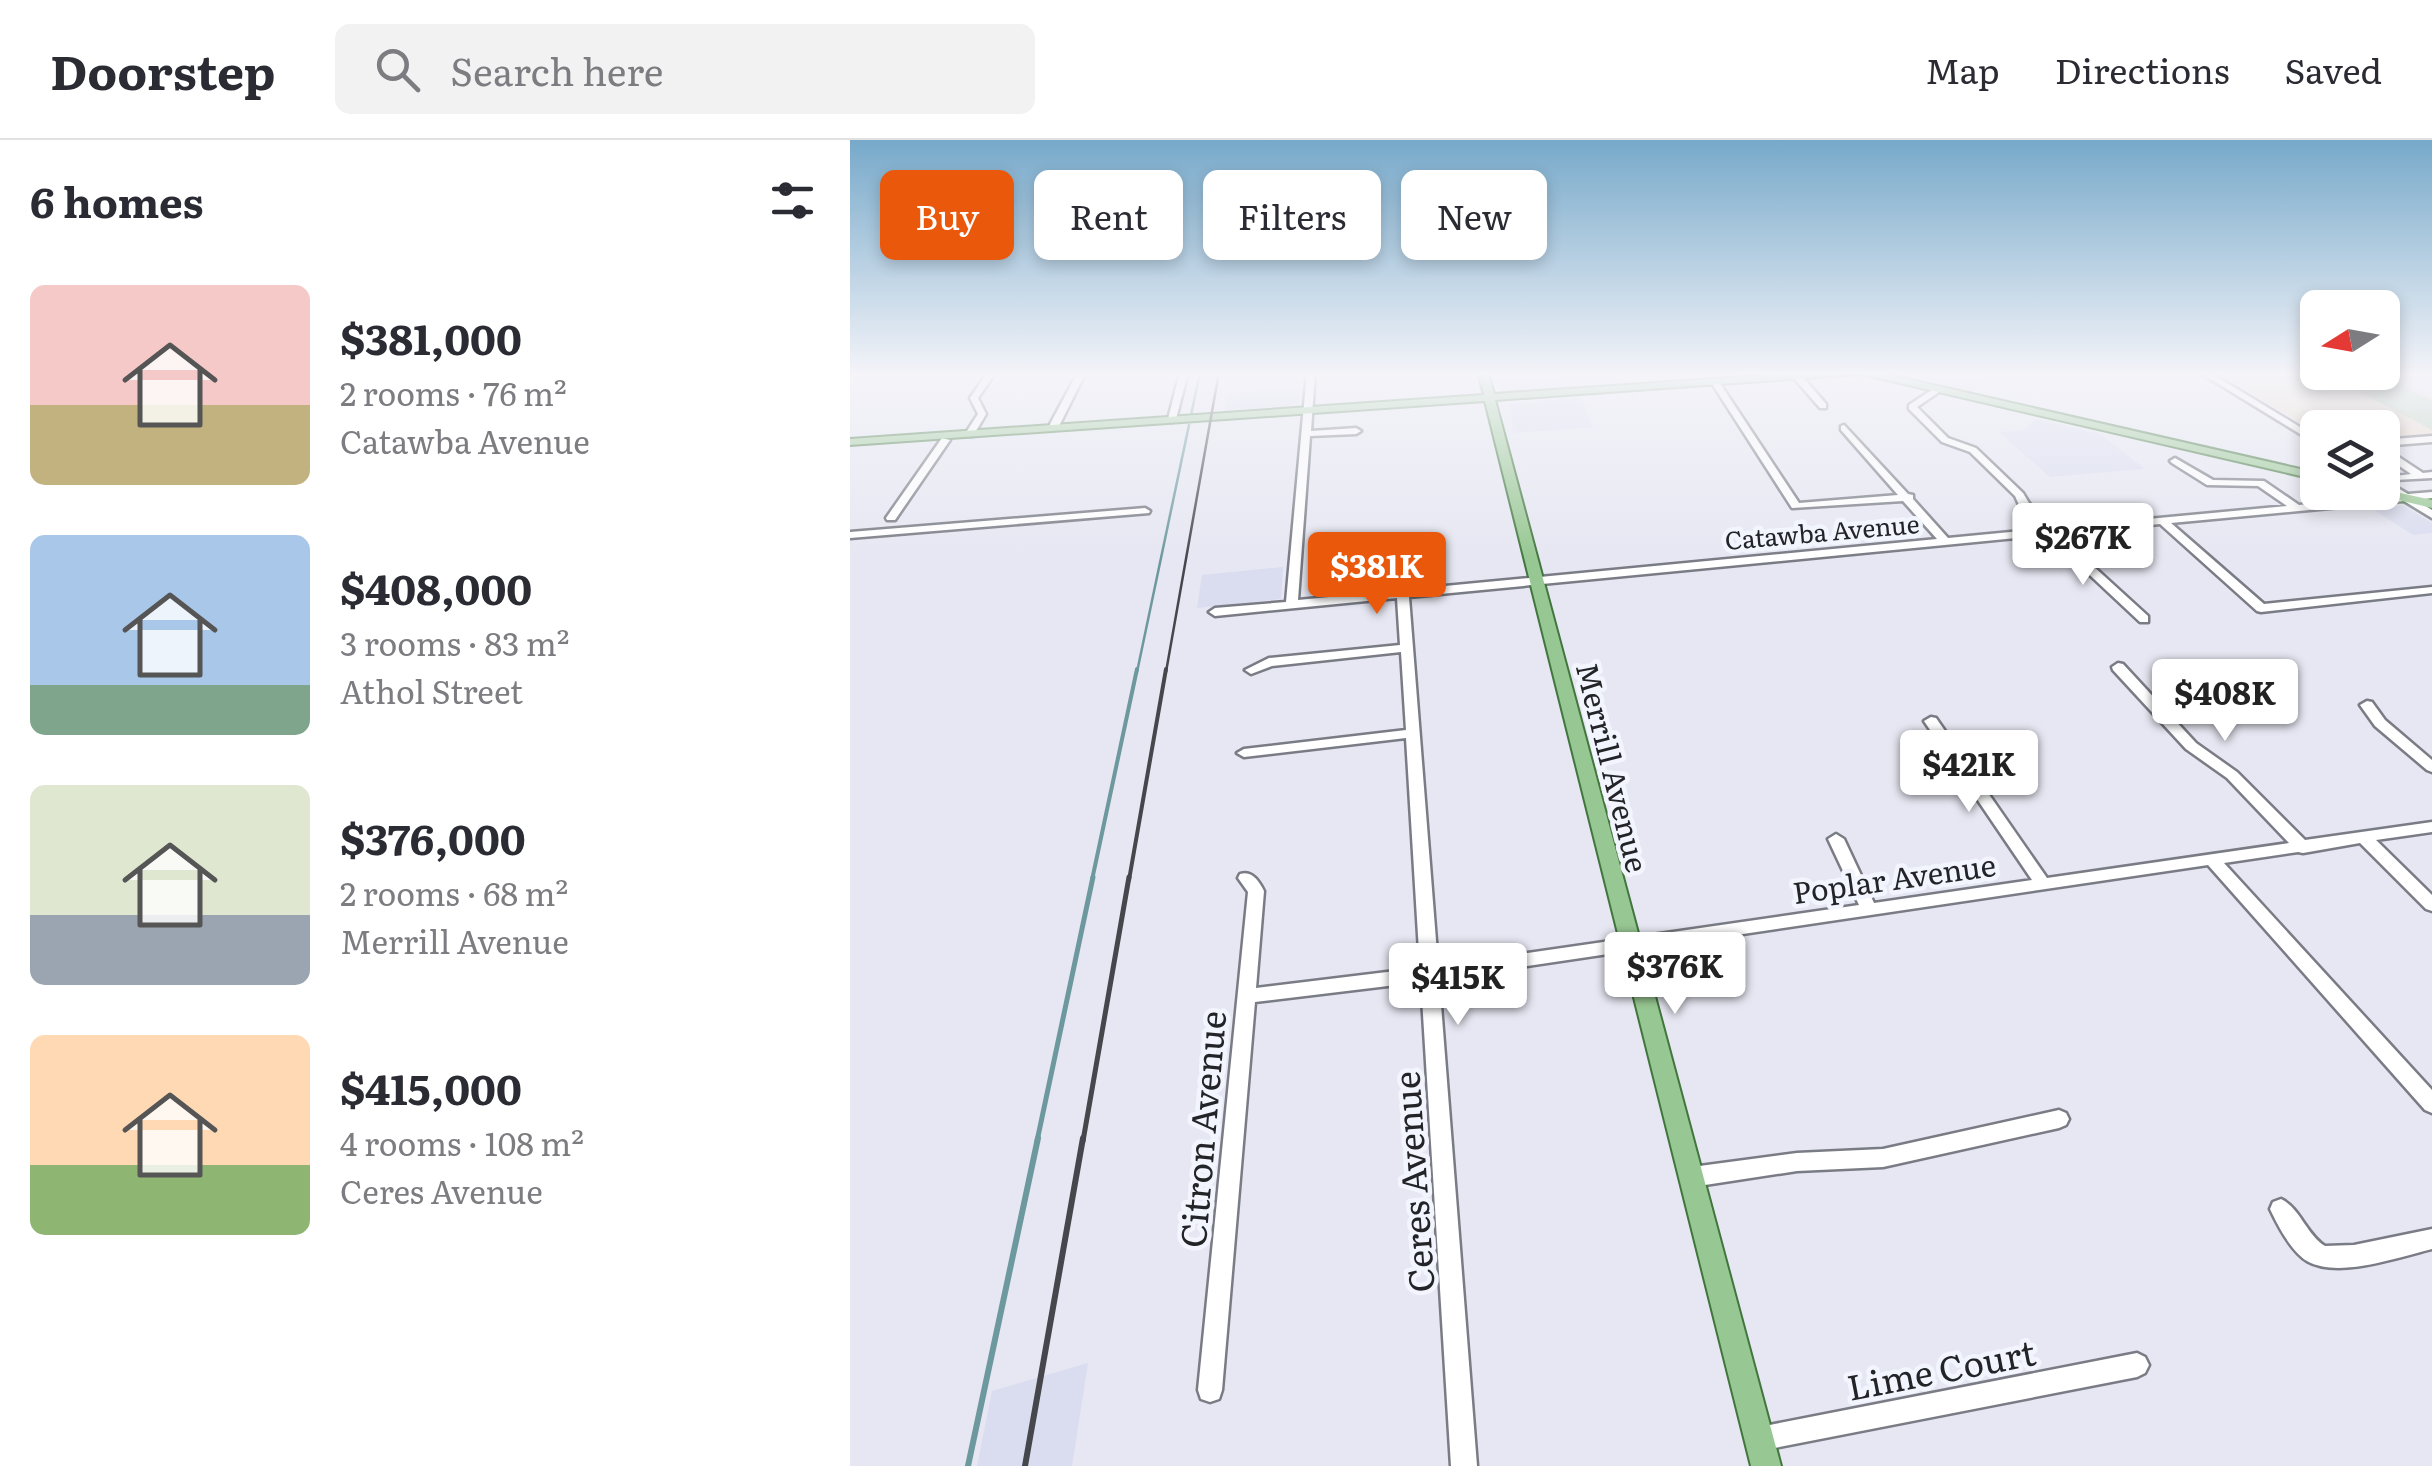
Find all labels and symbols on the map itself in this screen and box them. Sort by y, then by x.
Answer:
north arrow [2300,290,2400,390]
pin: $267K [2013,503,2153,588]
street label: Catawba Avenue [1723,504,1921,558]
pin: $381K [1307,532,1447,617]
street label: Merrill Avenue [1567,658,1661,876]
pin: $408K [2155,659,2295,744]
pin: $421K [1899,730,2039,815]
street label: Poplar Avenue [1790,841,1998,913]
pin: $376K [1605,932,1745,1017]
pin: $415K [1388,943,1528,1028]
street label: Citron Avenue [1165,1008,1237,1250]
street label: Ceres Avenue [1378,1070,1446,1294]
street label: Lime Court [1843,1324,2039,1412]

